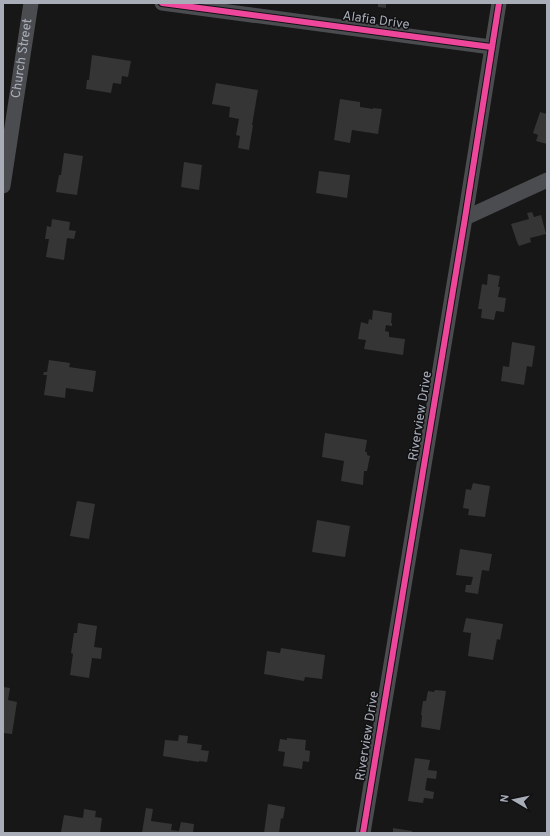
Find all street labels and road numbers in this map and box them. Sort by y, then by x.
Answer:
street label: Alafia Drive [342,8,410,34]
street label: Church Street [9,17,37,100]
street label: Riverview Drive [406,370,436,462]
street label: Riverview Drive [353,690,383,782]

